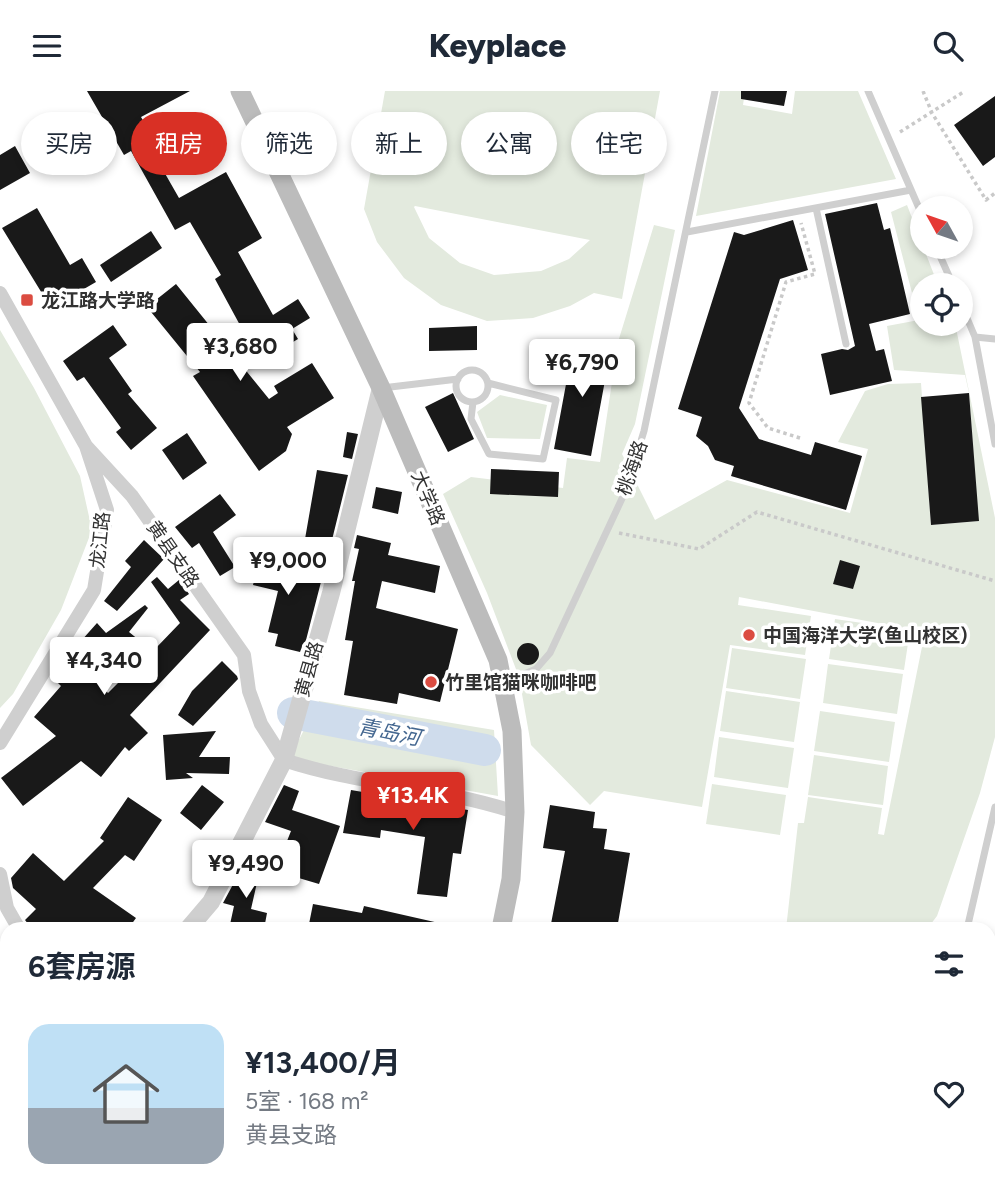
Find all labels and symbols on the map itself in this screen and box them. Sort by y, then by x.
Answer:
north arrow [910,196,973,259]
place label: 龙江路大学路 [41,289,155,312]
marker: 龙江路大学路 [19,292,35,308]
pin: ¥3,680 [183,323,297,383]
pin: ¥6,790 [525,339,639,399]
street label: 桃海路 [612,437,652,499]
street label: 大学路 [406,467,450,529]
street label: 龙江路 [86,510,114,570]
street label: 黄县支路 [142,516,204,592]
pin: ¥9,000 [231,538,345,597]
place label: 中国海洋大学(鱼山校区) [763,624,968,647]
marker: 中国海洋大学(鱼山校区) [741,627,757,643]
pin: ¥4,340 [47,637,161,697]
street label: 黄县路 [290,638,328,700]
place label: 竹里馆猫咪咖啡吧 [445,671,597,694]
marker: 竹里馆猫咪咖啡吧 [423,674,439,690]
water label: 青岛河 [356,714,426,751]
pin: ¥13.4K [356,773,470,832]
pin: ¥9,490 [189,841,303,900]

